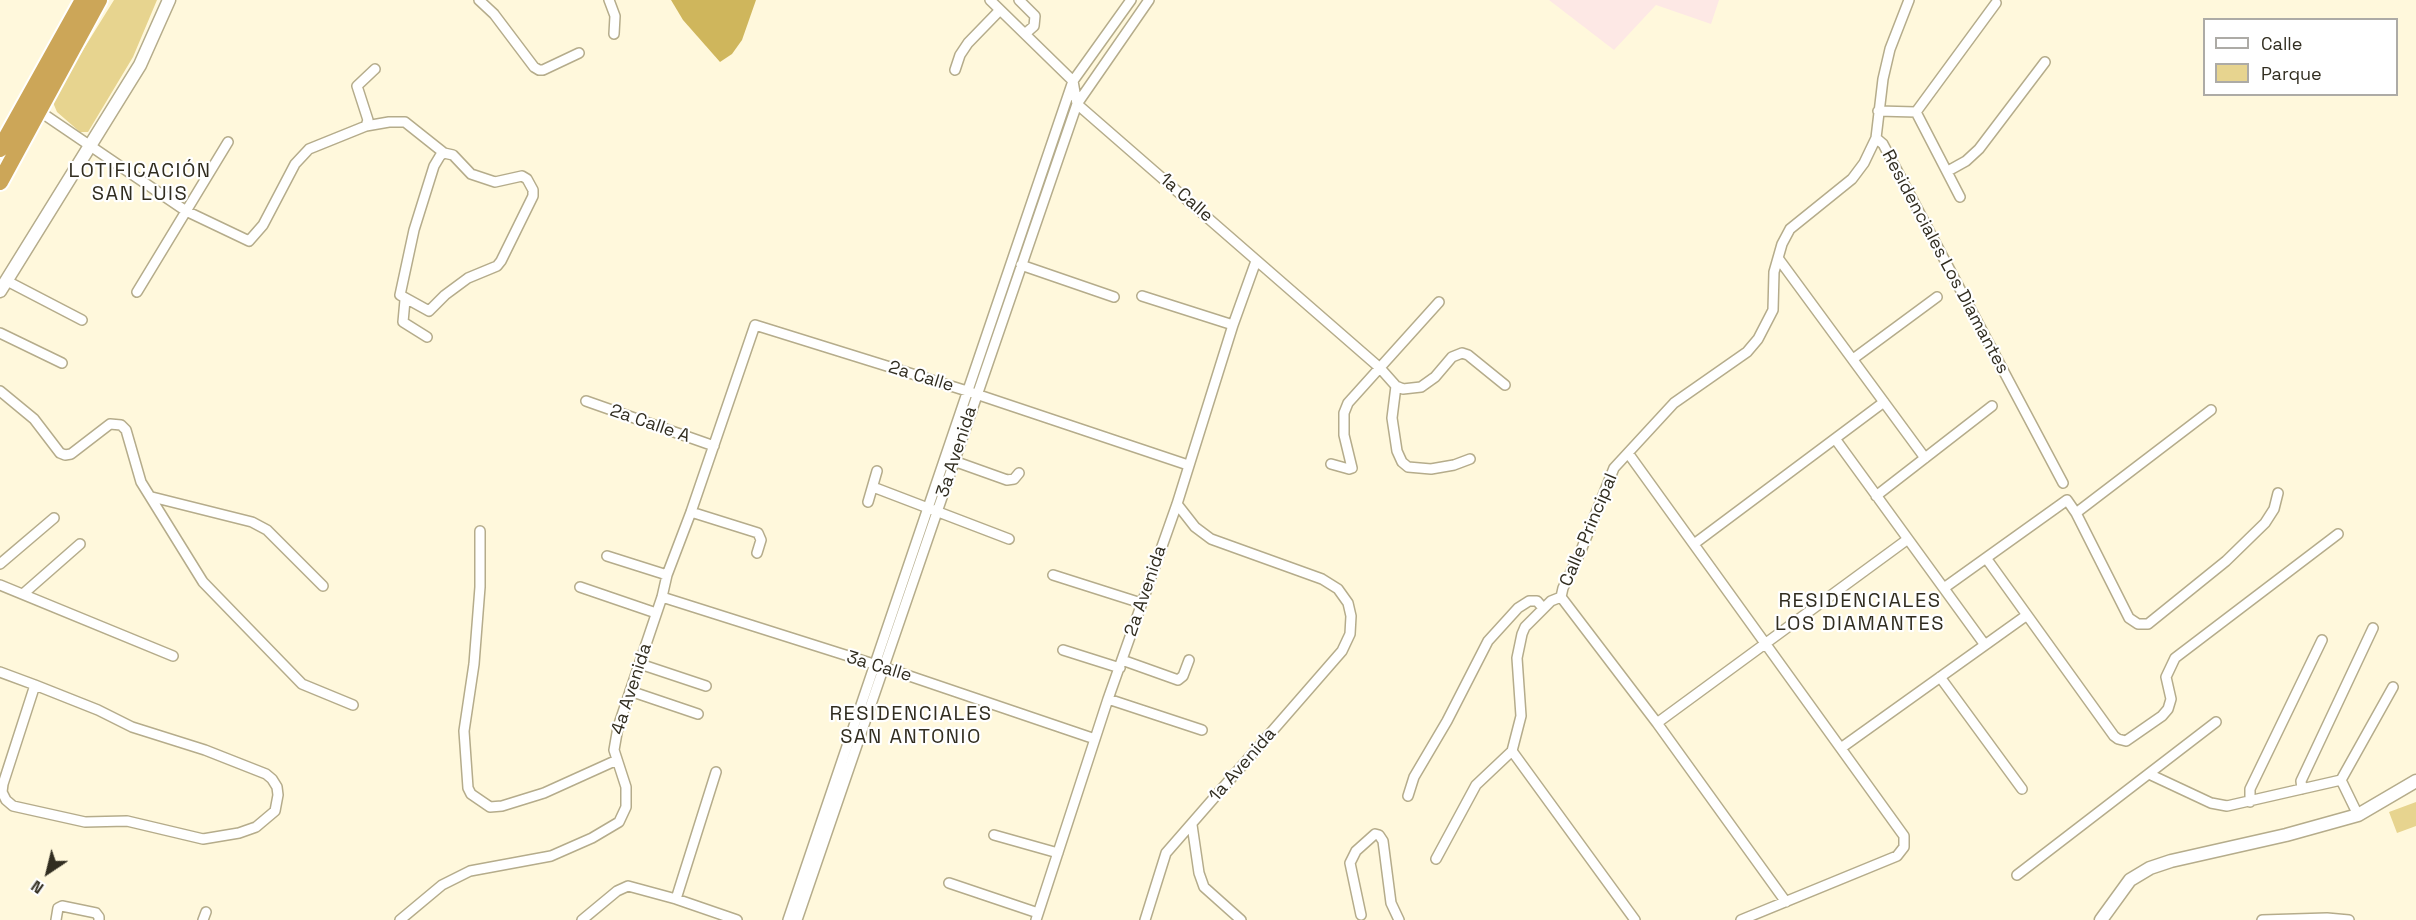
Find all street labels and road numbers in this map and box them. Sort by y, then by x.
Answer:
street label: Residenciales Los Diamantes [1877,146,2013,378]
street label: 1a Calle [1155,169,1217,227]
street label: 2a Calle [886,357,956,397]
street label: 2a Calle A [607,400,693,448]
street label: 3a Avenida [932,404,982,500]
street label: Calle Principal [1556,470,1622,590]
street label: 2a Avenida [1120,543,1172,639]
street label: 4a Avenida [607,641,657,737]
street label: 3a Calle [844,647,914,687]
street label: 1a Avenida [1205,724,1281,806]

